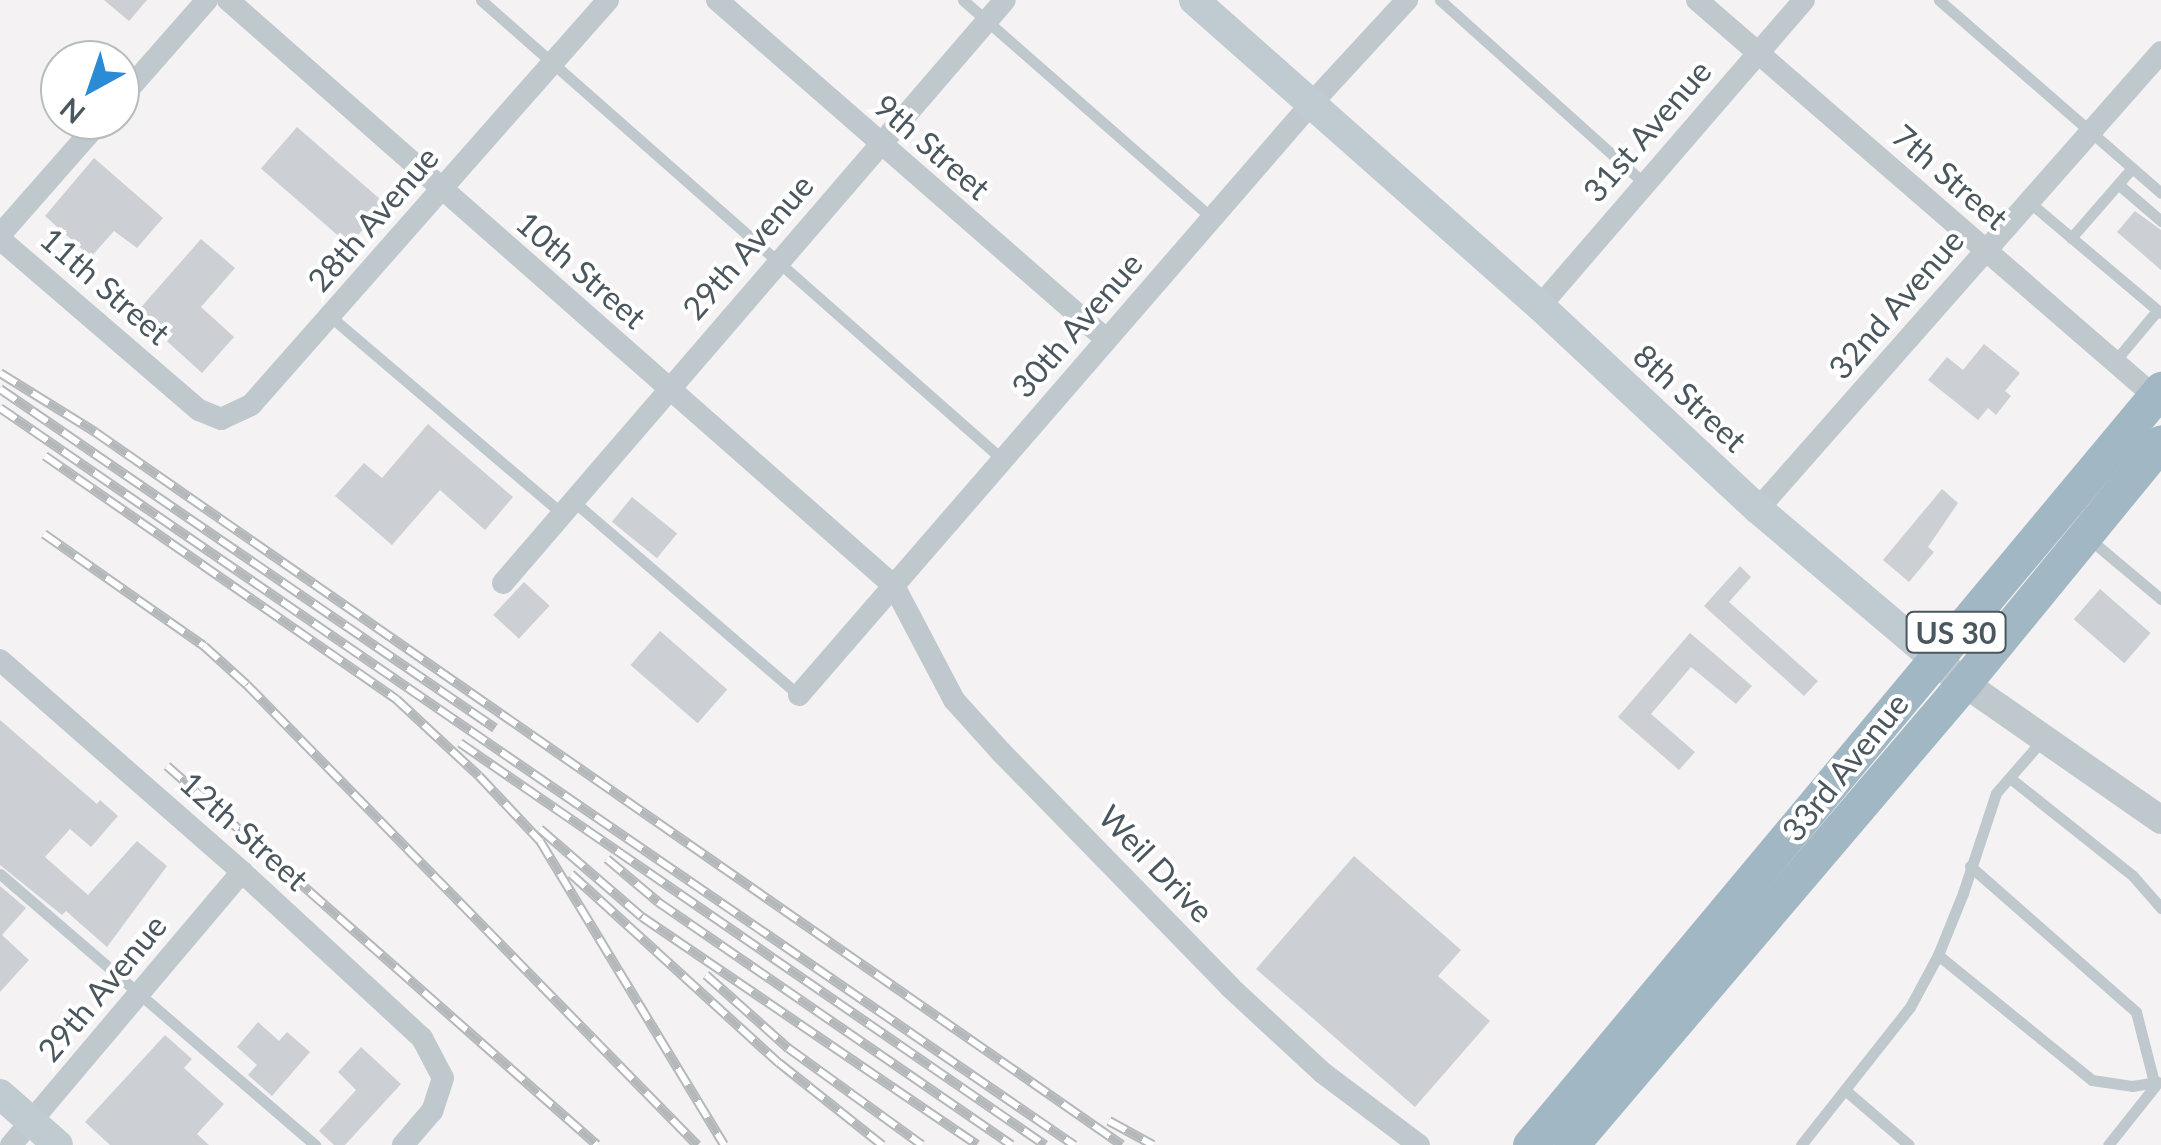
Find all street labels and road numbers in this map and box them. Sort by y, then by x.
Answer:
street label: 31st Avenue [1575,52,1719,210]
street label: 9th Street [866,86,998,208]
street label: 7th Street [1884,116,2016,238]
street label: 28th Avenue [299,138,447,300]
street label: 29th Avenue [674,166,822,328]
street label: 10th Street [508,203,654,337]
street label: 11th Street [32,219,178,353]
street label: 32nd Avenue [1820,221,1972,387]
street label: 30th Avenue [1003,244,1151,406]
street label: 8th Street [1626,336,1754,460]
road number: US 30 [1904,607,2008,657]
street label: 33rd Avenue [1773,685,1917,849]
street label: 12th Street [172,764,316,898]
street label: Weil Drive [1091,797,1221,931]
street label: 29th Avenue [29,906,175,1070]

